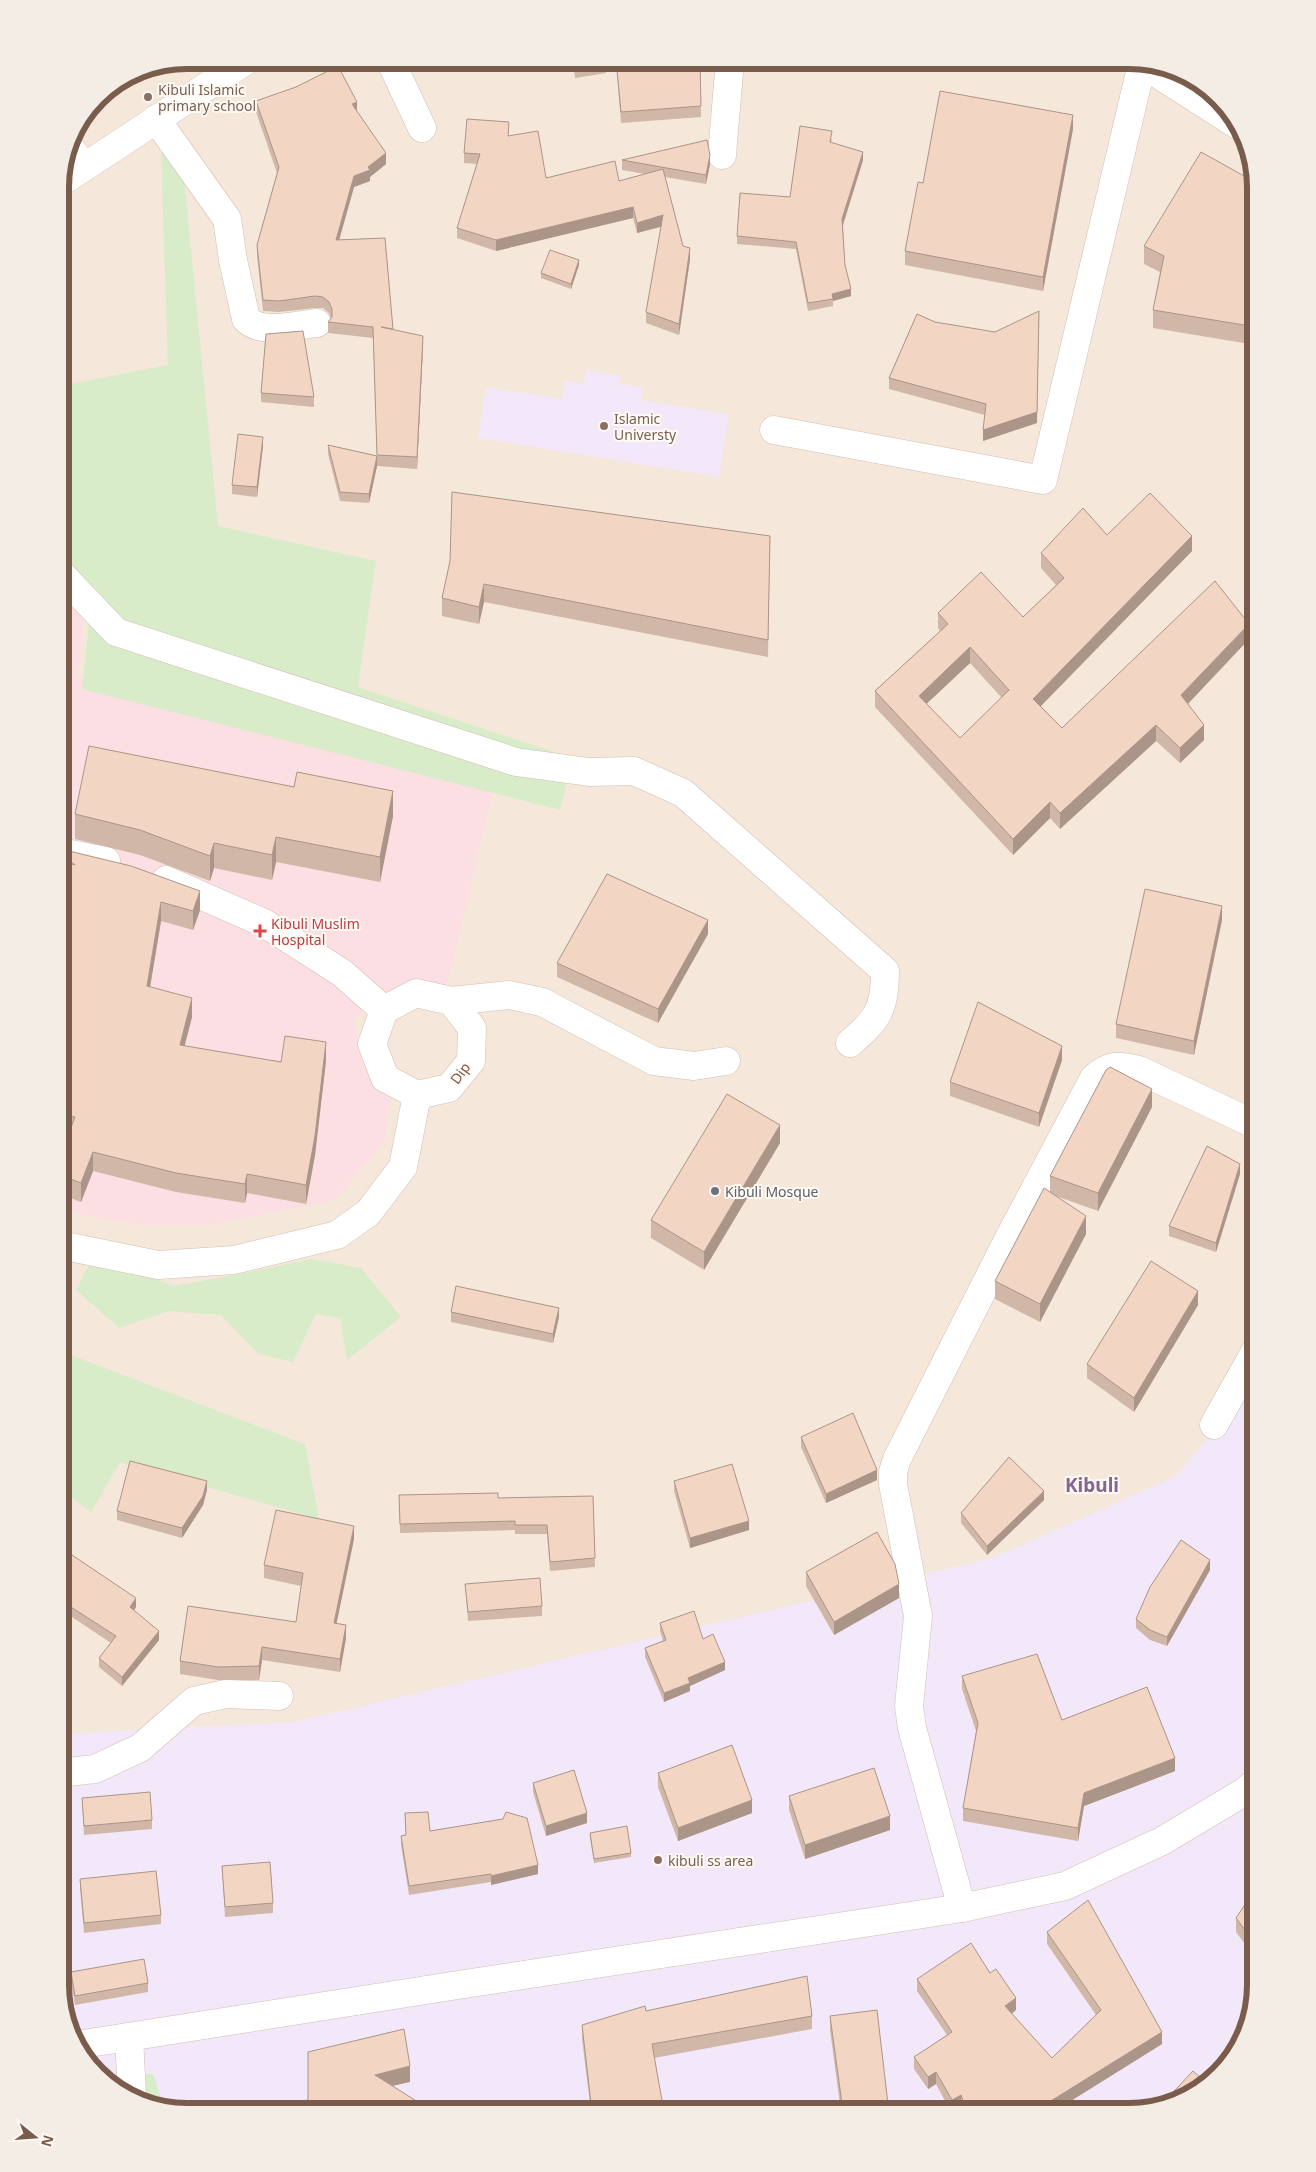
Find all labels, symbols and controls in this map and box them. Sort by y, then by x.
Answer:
place label: Kibuli Islamic primary school [158,80,256,115]
marker: Kibuli Islamic primary school [142,91,154,103]
place label: Islamic Universty [614,409,677,444]
marker: Islamic Universty [598,420,610,432]
place label: Kibuli Muslim Hospital [271,914,360,949]
marker: Kibuli Muslim Hospital [253,924,267,938]
street label: Dip [446,1058,474,1088]
place label: Kibuli Mosque [725,1182,819,1201]
marker: Kibuli Mosque [709,1185,721,1197]
district label: Kibuli [1065,1472,1119,1498]
place label: kibuli ss area [668,1851,753,1870]
marker: kibuli ss area [652,1854,664,1866]
north arrow [10,2112,60,2162]
text: N [37,2133,59,2149]

